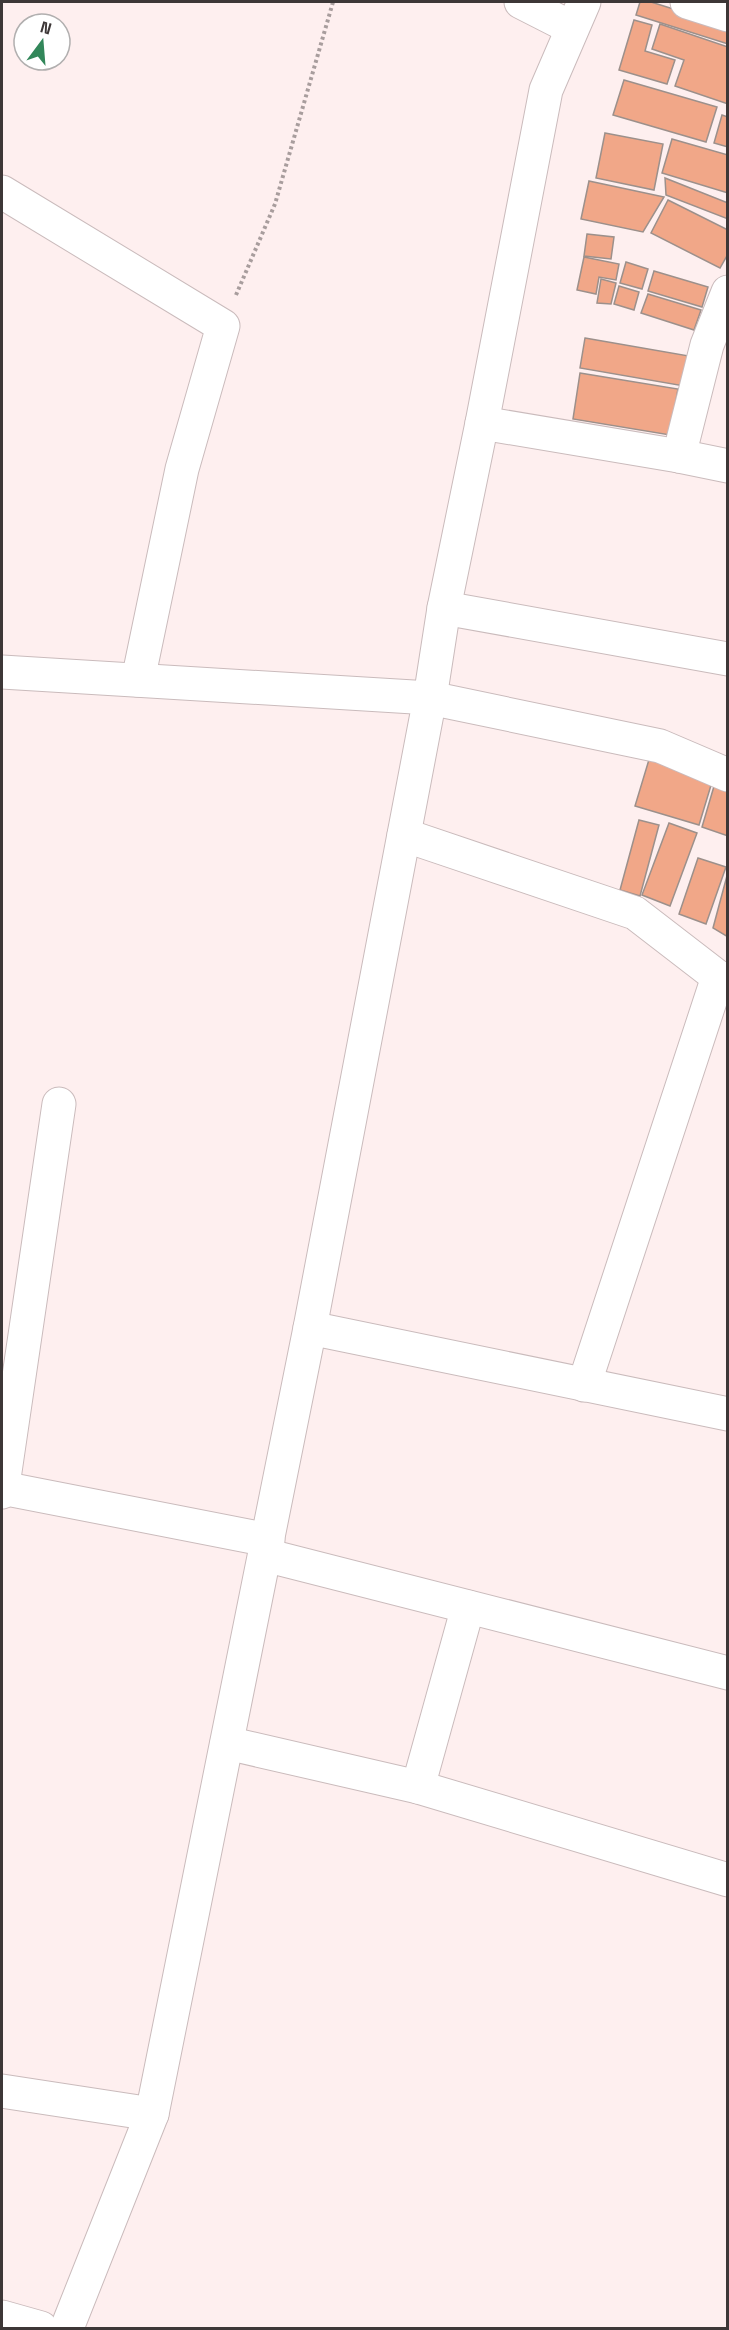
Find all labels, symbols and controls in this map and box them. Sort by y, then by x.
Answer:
north arrow [12,12,72,72]
text: N [38,16,54,40]

